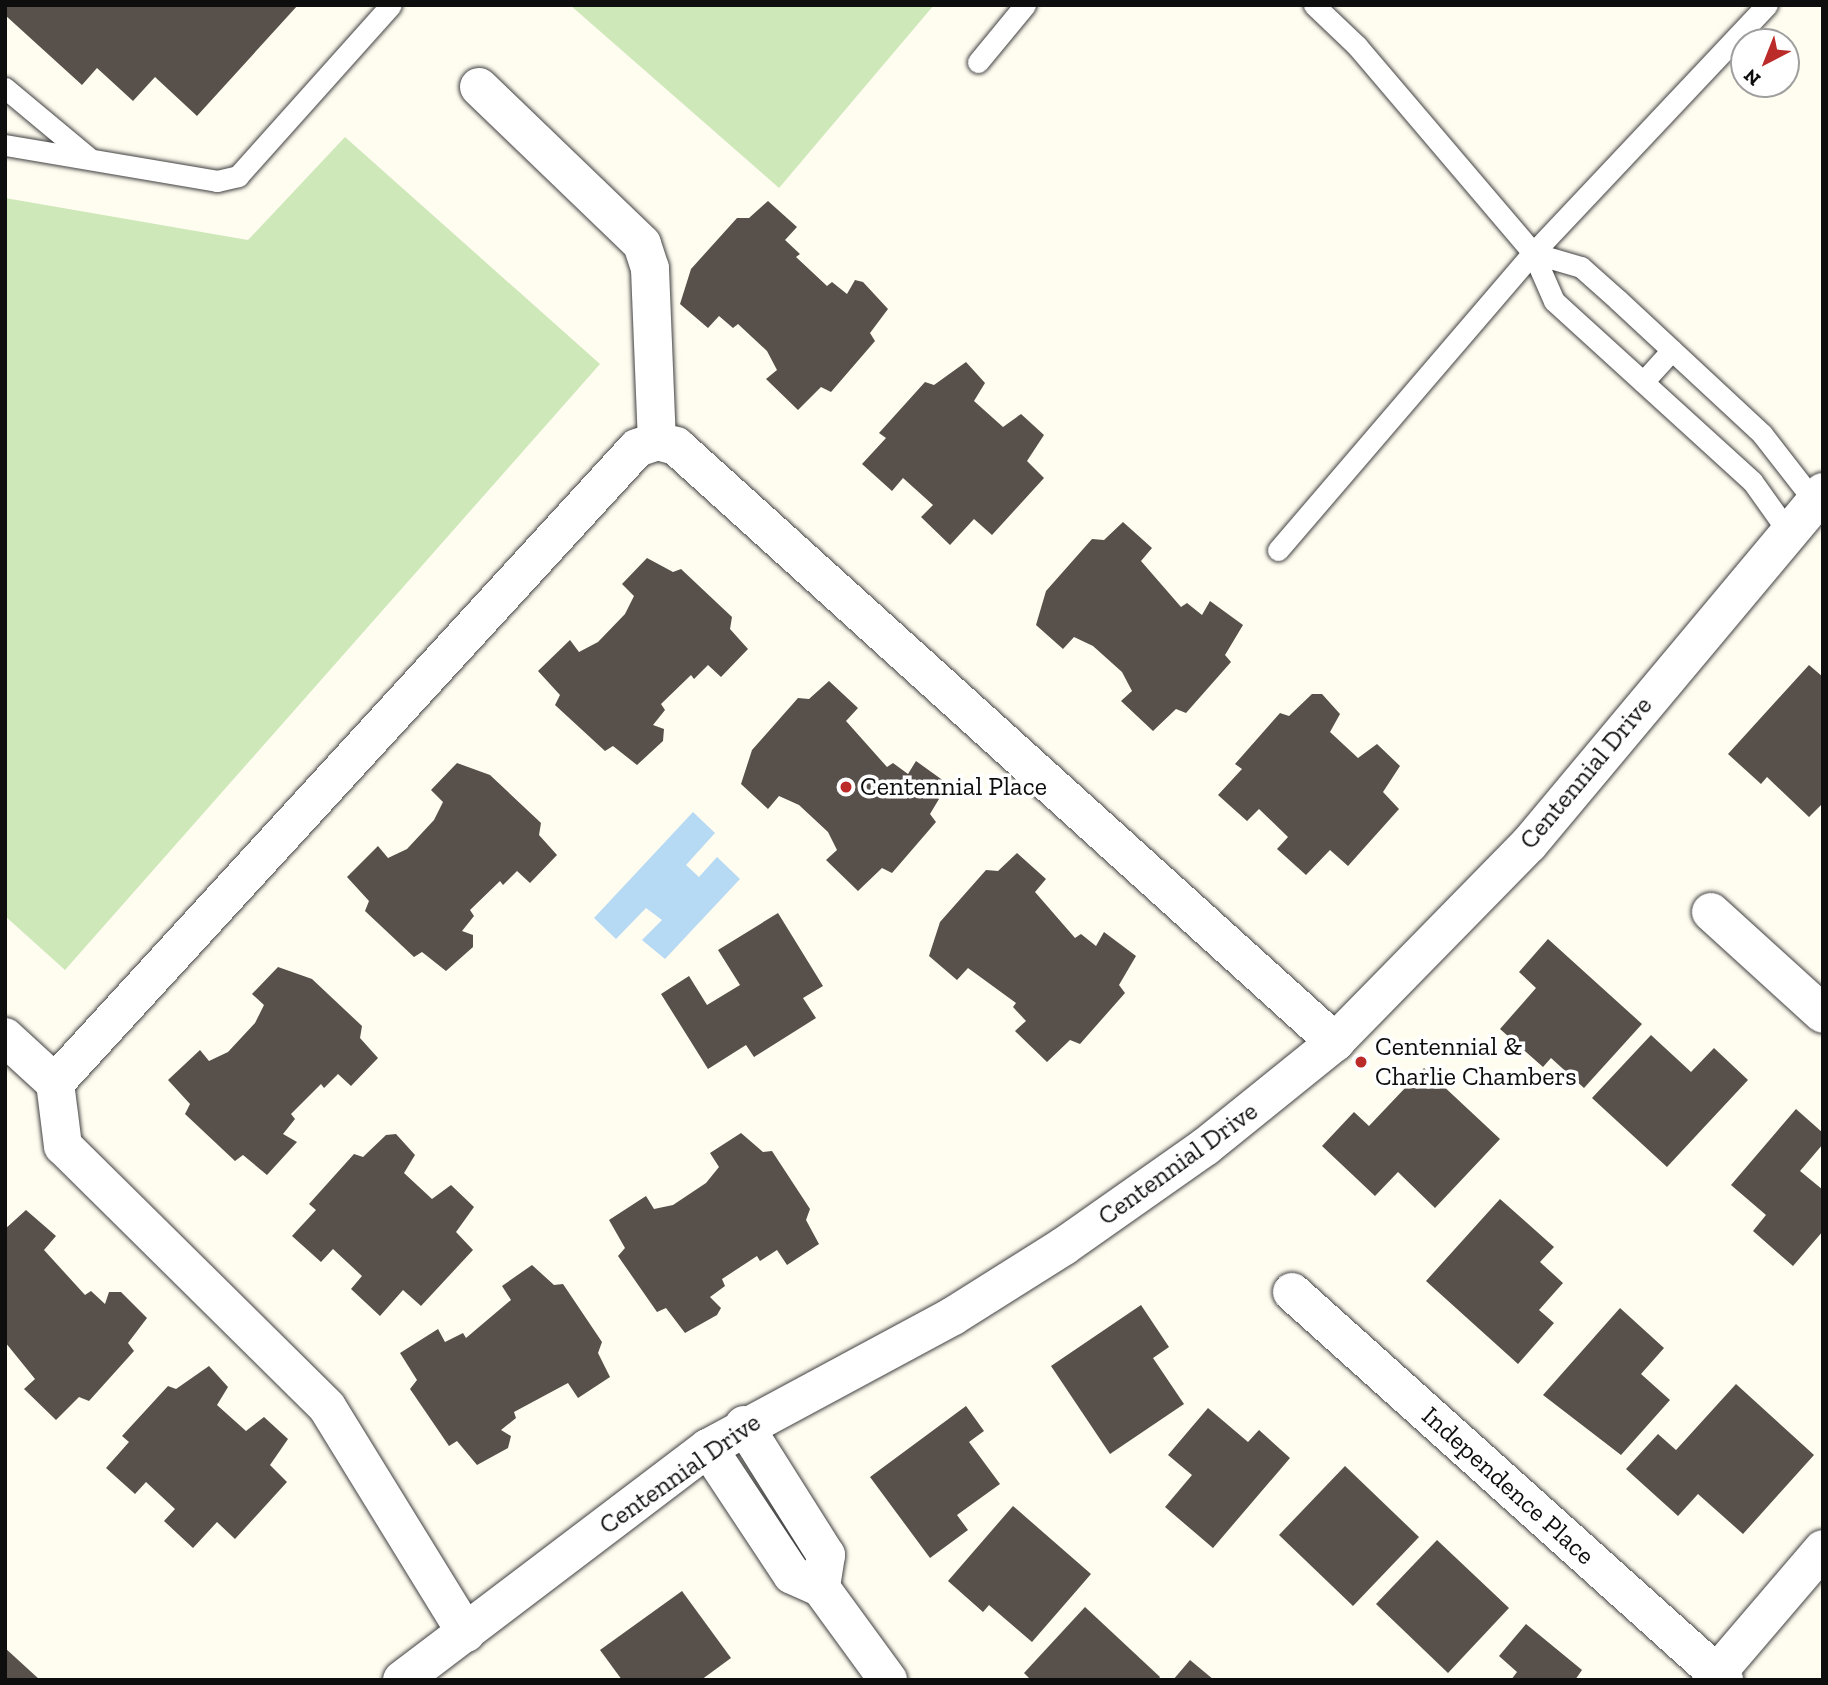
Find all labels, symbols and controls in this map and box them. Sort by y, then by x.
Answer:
north arrow [1730,28,1800,98]
text: N [1739,64,1765,91]
street label: Centennial Drive [1513,690,1659,856]
place label: Centennial Place [860,771,1047,803]
marker: Centennial Place [838,779,854,795]
place label: Centennial & Charlie Chambers [1375,1031,1577,1092]
marker: Centennial & Charlie Chambers [1353,1054,1369,1070]
street label: Centennial Drive [1092,1096,1264,1232]
street label: Independence Place [1415,1400,1601,1572]
street label: Centennial Drive [593,1407,767,1541]

